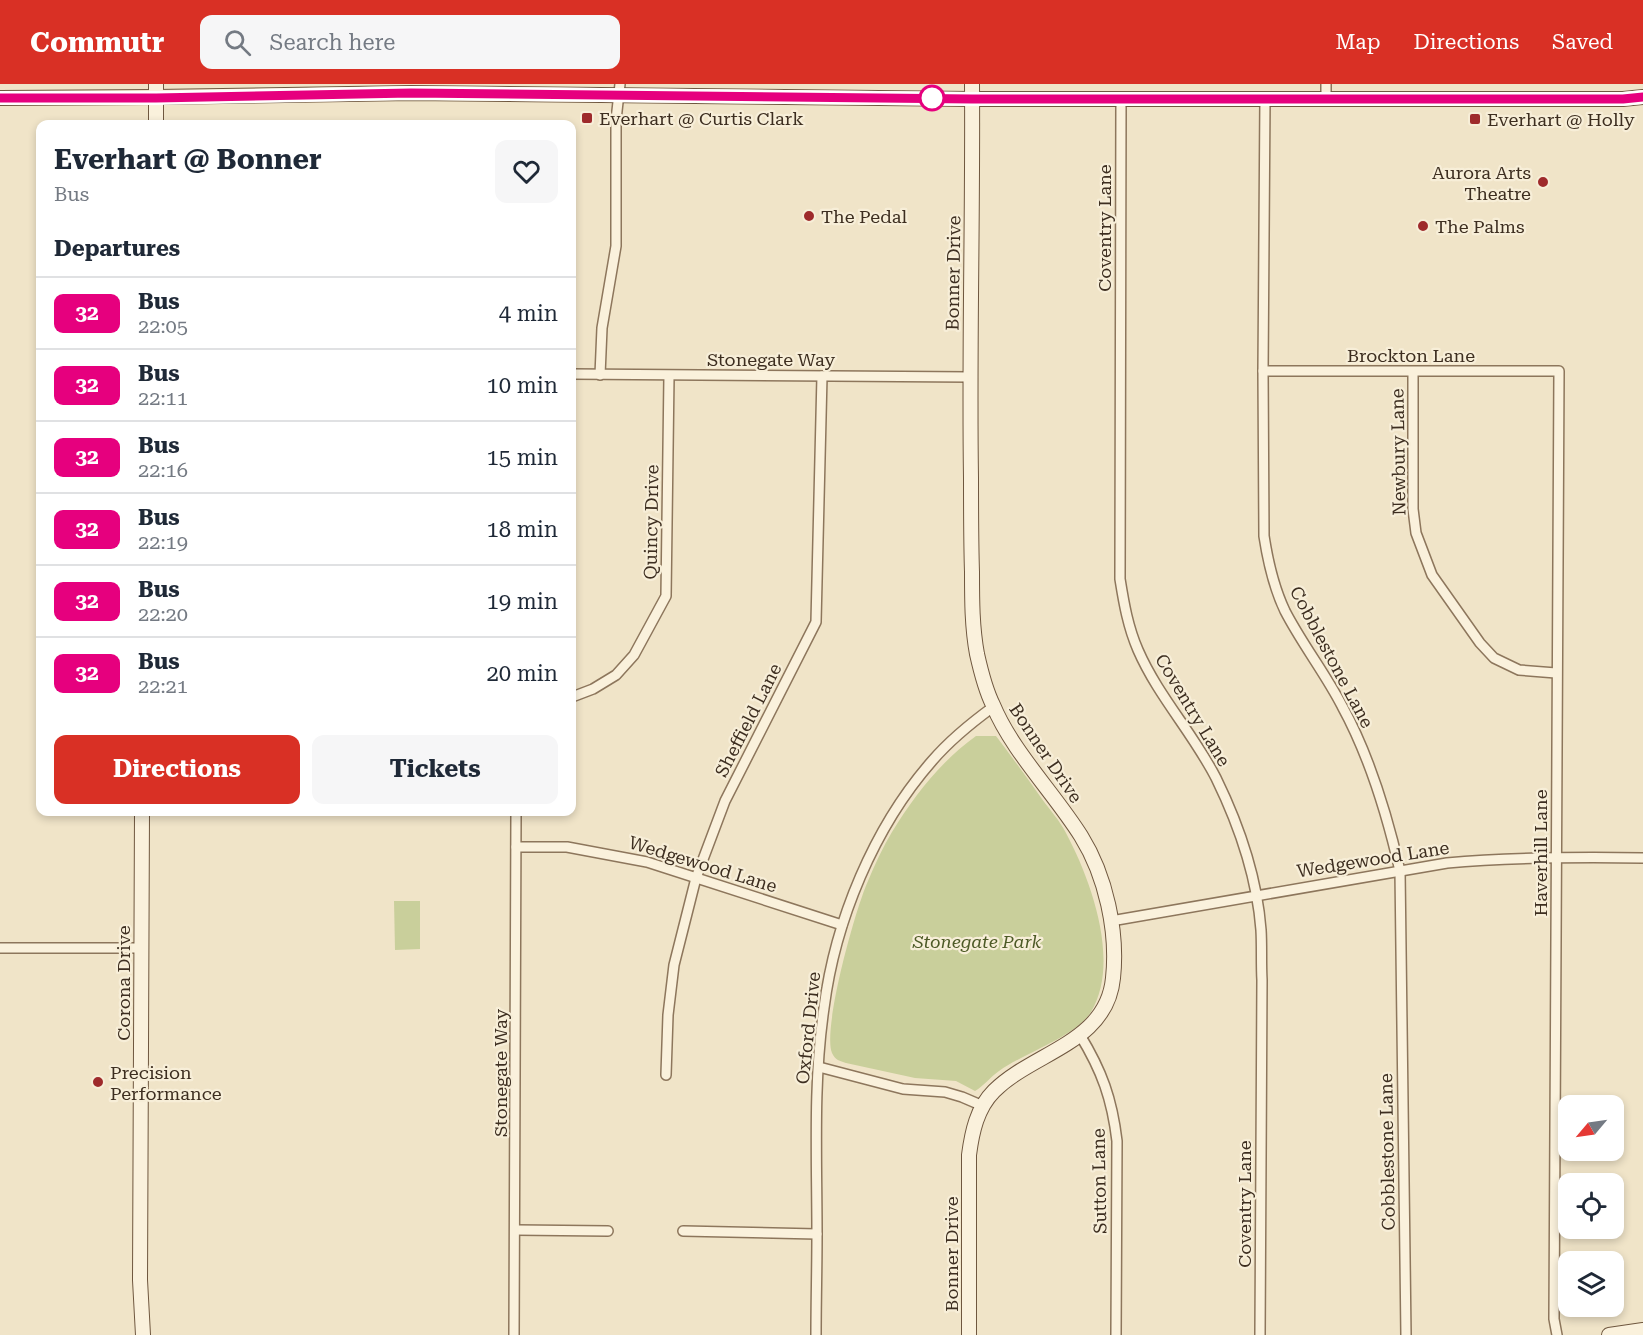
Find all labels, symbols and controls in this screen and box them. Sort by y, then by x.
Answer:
search box [200,15,620,69]
text: Commutr [30,26,164,59]
icon: search [221,26,254,59]
text: Search here [269,30,395,55]
text: Map [1336,30,1380,54]
text: Directions [1413,30,1519,54]
text: Saved [1552,30,1613,54]
unlabelled marker [919,85,945,111]
place label: Everhart @ Curtis Clark [599,108,804,129]
place label: Everhart @ Holly [1487,109,1635,130]
marker: Everhart @ Curtis Clark [580,111,594,125]
marker: Everhart @ Holly [1468,112,1482,126]
button: heart [495,140,558,203]
text: Everhart @ Bonner [54,143,322,176]
place label: Aurora Arts Theatre [1432,162,1531,204]
street label: Coventry Lane [1094,164,1115,292]
marker: Aurora Arts Theatre [1536,175,1550,189]
text: Bus [54,182,89,206]
place label: The Pedal [821,206,908,227]
marker: The Pedal [802,209,816,223]
street label: Bonner Drive [941,215,965,331]
place label: The Palms [1435,216,1524,237]
marker: The Palms [1416,219,1430,233]
text: Departures [54,236,180,261]
text: Bus [138,289,180,314]
text: 32 [75,301,99,325]
text: 4 min [499,301,558,326]
text: 22:05 [138,314,188,338]
street label: Brockton Lane [1347,345,1475,366]
street label: Stonegate Way [707,349,835,370]
text: Bus [138,361,180,386]
text: 32 [75,373,99,397]
text: 10 min [487,373,558,398]
text: 22:11 [138,386,188,410]
street label: Newbury Lane [1386,388,1410,516]
text: Bus [138,433,180,458]
text: 32 [75,445,99,469]
text: 15 min [487,445,558,470]
text: 22:16 [138,458,188,482]
street label: Quincy Drive [639,464,663,580]
text: Bus [138,505,180,530]
text: 32 [75,517,99,541]
text: 18 min [487,517,558,542]
text: 22:19 [138,530,188,554]
text: Bus [138,577,180,602]
street label: Cobblestone Lane [1286,583,1378,732]
text: 32 [75,589,99,613]
text: 19 min [487,589,558,614]
text: 22:20 [138,602,188,626]
text: Bus [138,649,180,674]
street label: Coventry Lane [1151,650,1235,770]
street label: Sheffield Lane [710,660,786,780]
text: 32 [75,661,99,685]
text: 20 min [487,661,558,686]
text: 22:21 [138,674,188,698]
street label: Bonner Drive [1005,699,1087,807]
button: Directions [54,735,300,804]
button: Tickets [312,735,558,804]
street label: Haverhill Lane [1530,789,1551,917]
street label: Wedgewood Lane [626,831,780,897]
street label: Wedgewood Lane [1295,837,1451,881]
street label: Corona Drive [113,925,134,1041]
park label: Stonegate Park [912,931,1042,952]
street label: Oxford Drive [792,971,824,1085]
street label: Stonegate Way [490,1009,511,1137]
place label: Precision Performance [110,1062,222,1104]
street label: Cobblestone Lane [1375,1073,1399,1231]
marker: Precision Performance [91,1075,105,1089]
north arrow [1558,1095,1624,1161]
map controls [1558,1095,1624,1317]
street label: Sutton Lane [1088,1128,1110,1234]
street label: Coventry Lane [1234,1140,1255,1268]
button: locate [1558,1173,1624,1239]
street label: Bonner Drive [941,1196,962,1312]
button: layers [1558,1251,1624,1317]

